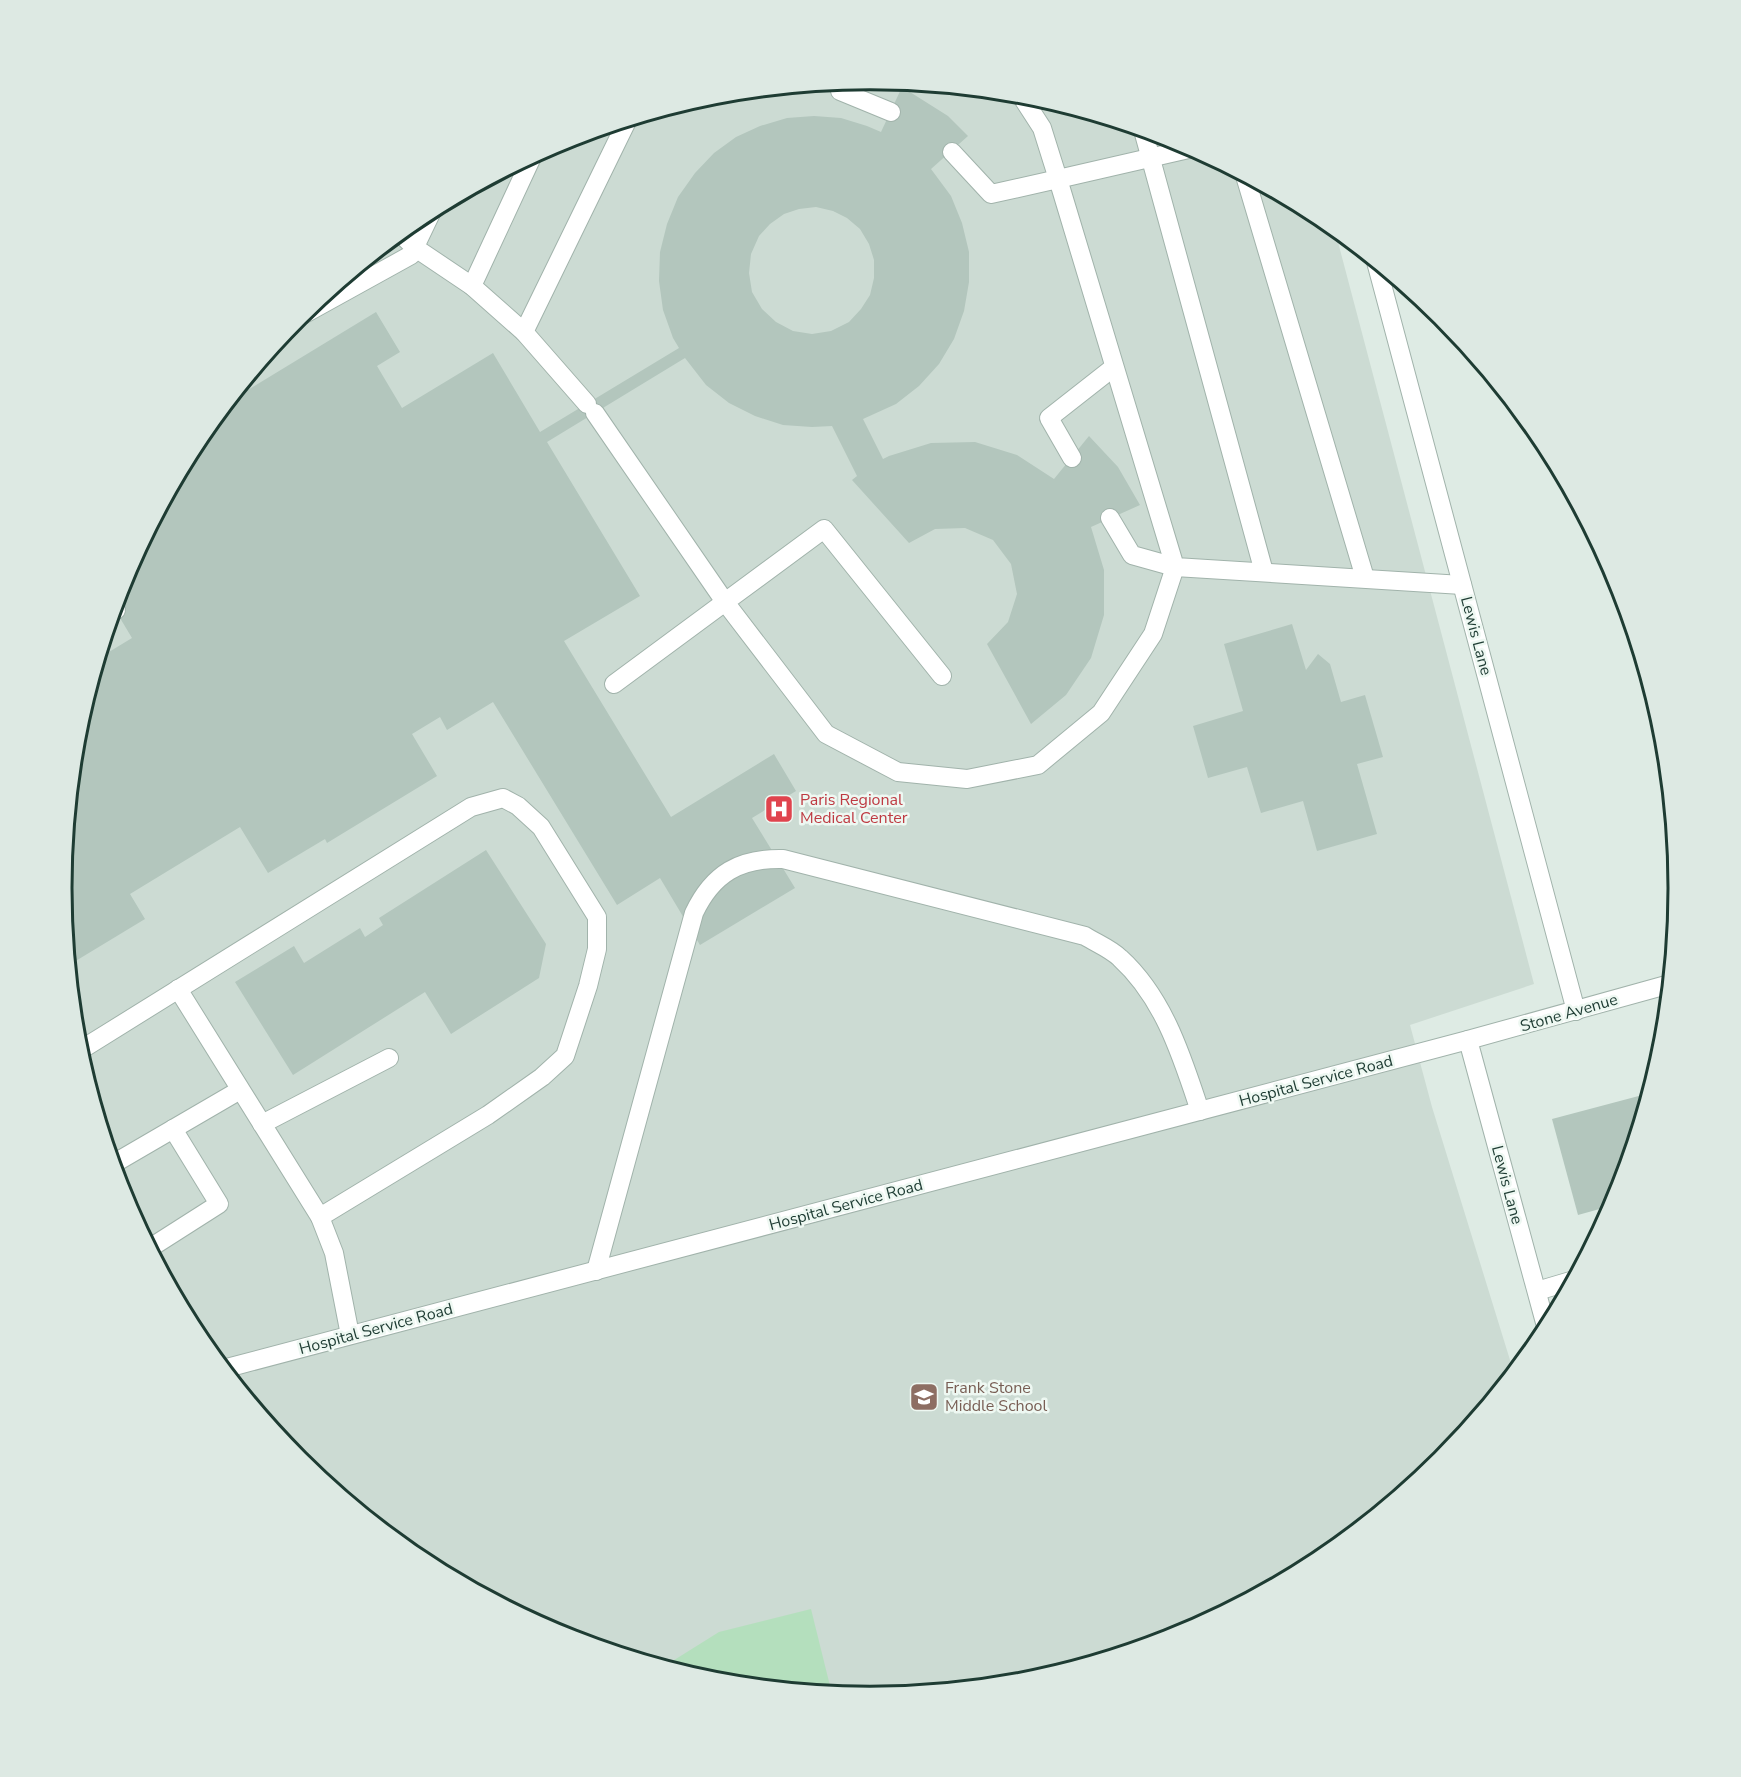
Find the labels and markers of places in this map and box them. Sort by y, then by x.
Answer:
place label: Paris Regional Medical Center [800,789,908,829]
hospital icon: Paris Regional Medical Center [763,793,795,825]
place label: Frank Stone Middle School [945,1377,1047,1417]
school or university icon: Frank Stone Middle School [908,1381,940,1413]

